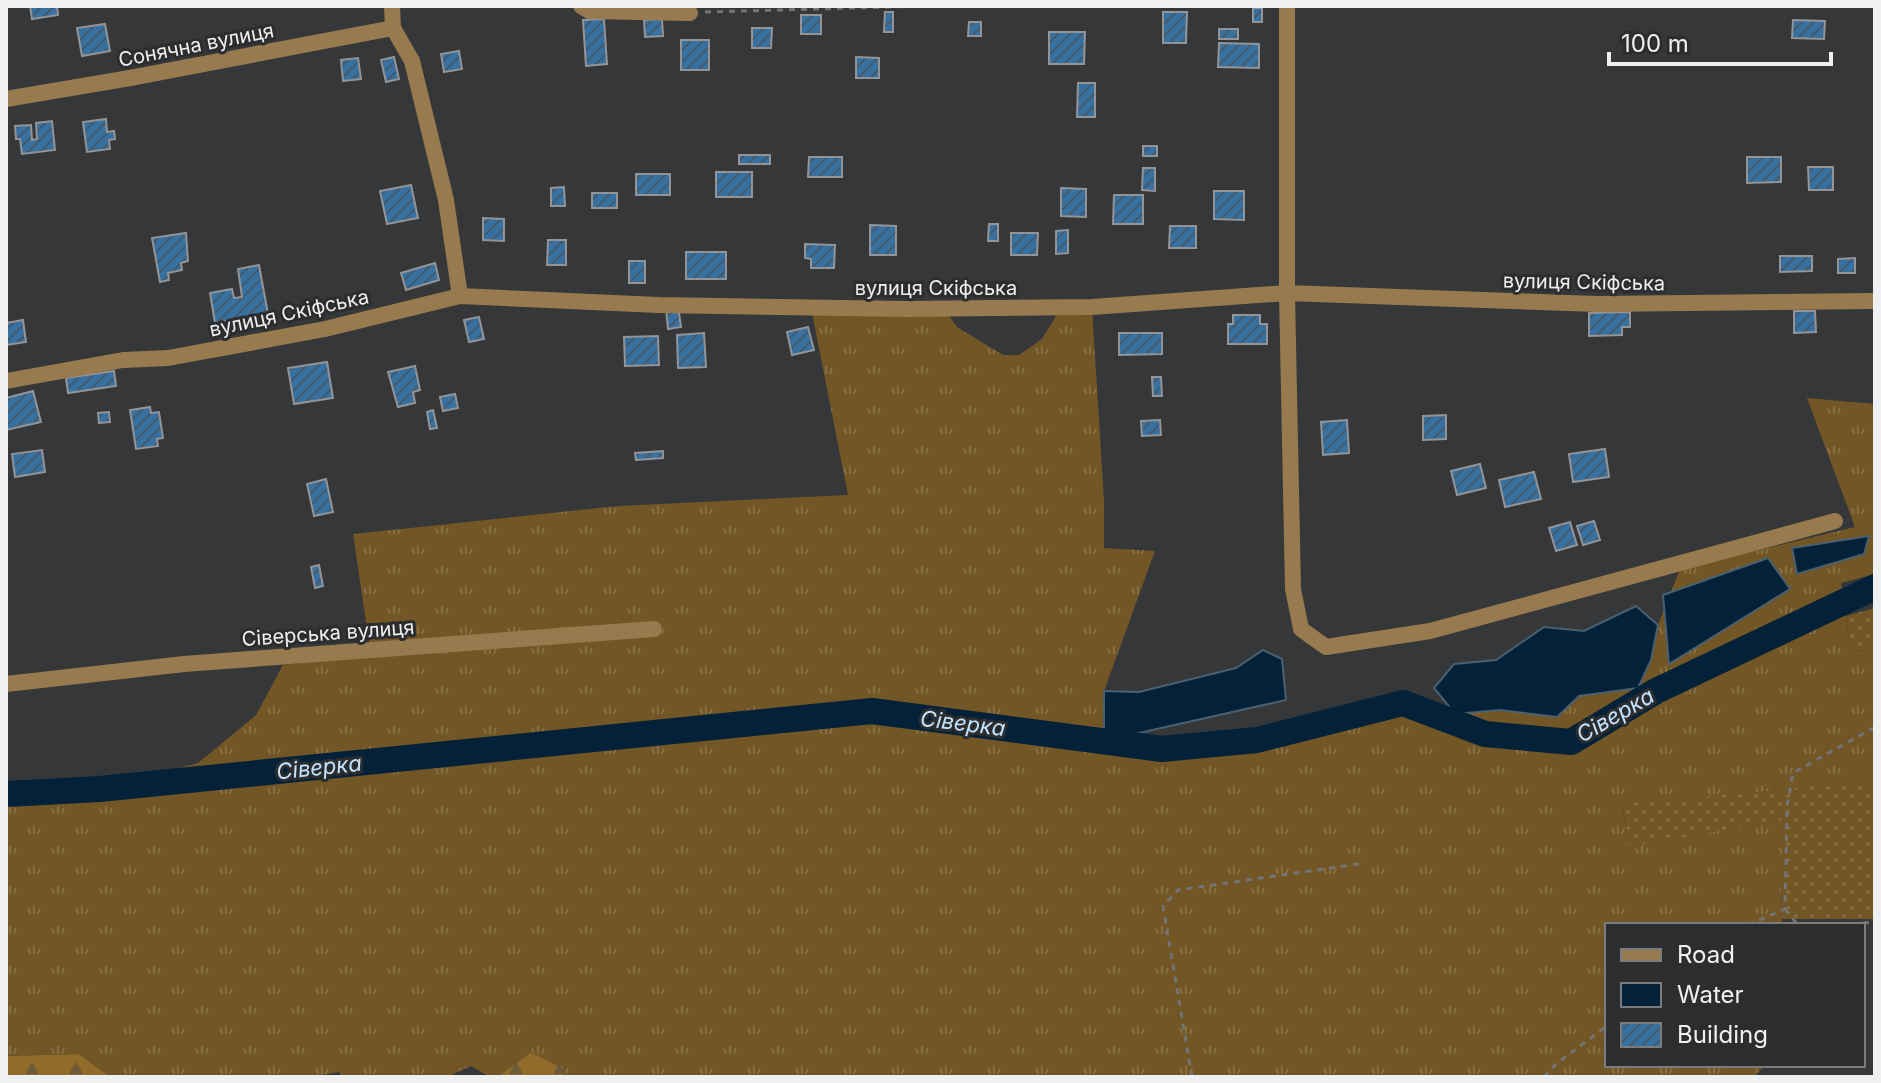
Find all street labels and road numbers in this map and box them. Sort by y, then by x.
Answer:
street label: Сонячна вулиця [116,18,276,72]
street label: вулиця Скіфська [1503,269,1665,295]
street label: вулиця Скіфська [855,276,1017,300]
street label: вулиця Скіфська [207,284,371,342]
street label: Сіверська вулиця [241,615,415,651]

